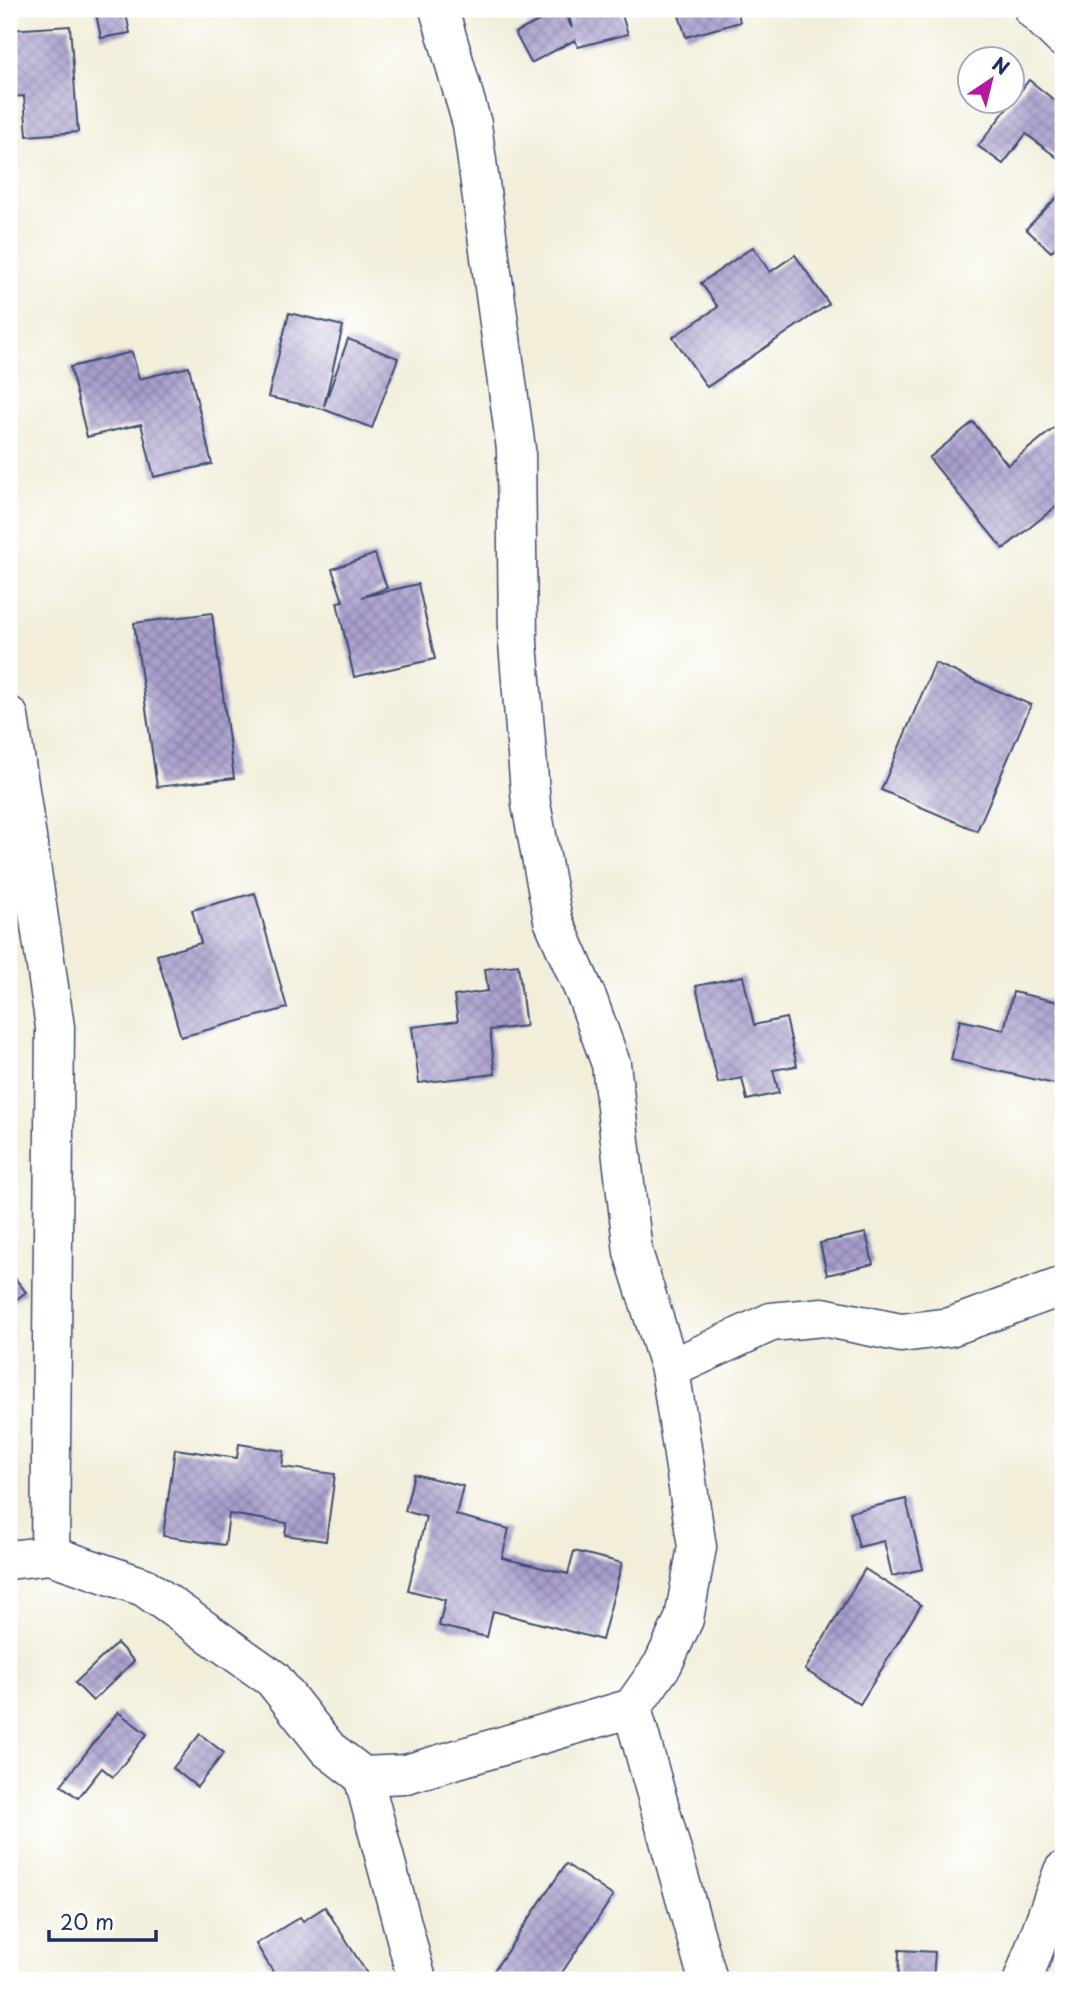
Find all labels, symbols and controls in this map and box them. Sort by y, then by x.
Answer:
north arrow [956,46,1026,116]
text: N [987,49,1016,81]
scale bar [49,1898,156,1942]
text: 20 m [60,1905,114,1937]

